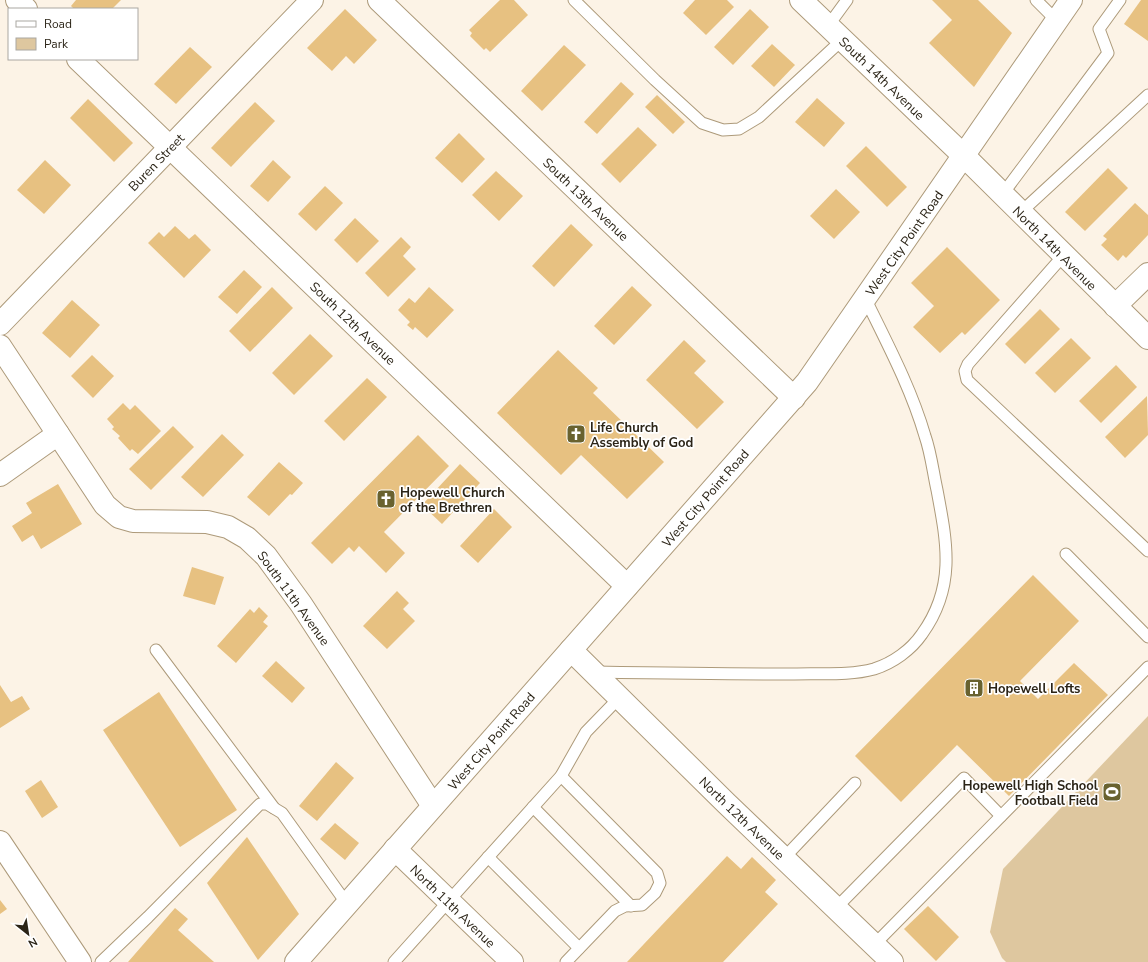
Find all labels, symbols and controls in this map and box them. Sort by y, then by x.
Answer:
legend [8,8,138,60]
text: Road [44,16,72,32]
street label: South 14th Avenue [834,33,928,124]
text: Park [44,36,69,52]
street label: Buren Street [125,130,189,195]
street label: South 13th Avenue [538,154,632,245]
street label: West City Point Road [862,187,948,300]
street label: North 14th Avenue [1008,203,1100,295]
street label: South 12th Avenue [305,278,399,369]
place label: Life Church Assembly of God [590,419,693,452]
church icon: Life Church Assembly of God [565,423,587,445]
street label: West City Point Road [658,446,753,552]
place label: Hopewell Church of the Brethren [400,484,505,517]
church icon: Hopewell Church of the Brethren [375,488,397,510]
street label: South 11th Avenue [253,548,334,650]
building icon: Hopewell Lofts [963,677,985,699]
place label: Hopewell Lofts [988,680,1080,698]
street label: West City Point Road [444,689,539,795]
street label: North 12th Avenue [695,773,788,864]
place label: Hopewell High School Football Field [963,777,1099,810]
sports icon: Hopewell High School Football Field [1101,781,1123,803]
street label: North 11th Avenue [406,861,499,952]
north arrow [8,914,48,954]
text: N [25,934,40,951]

